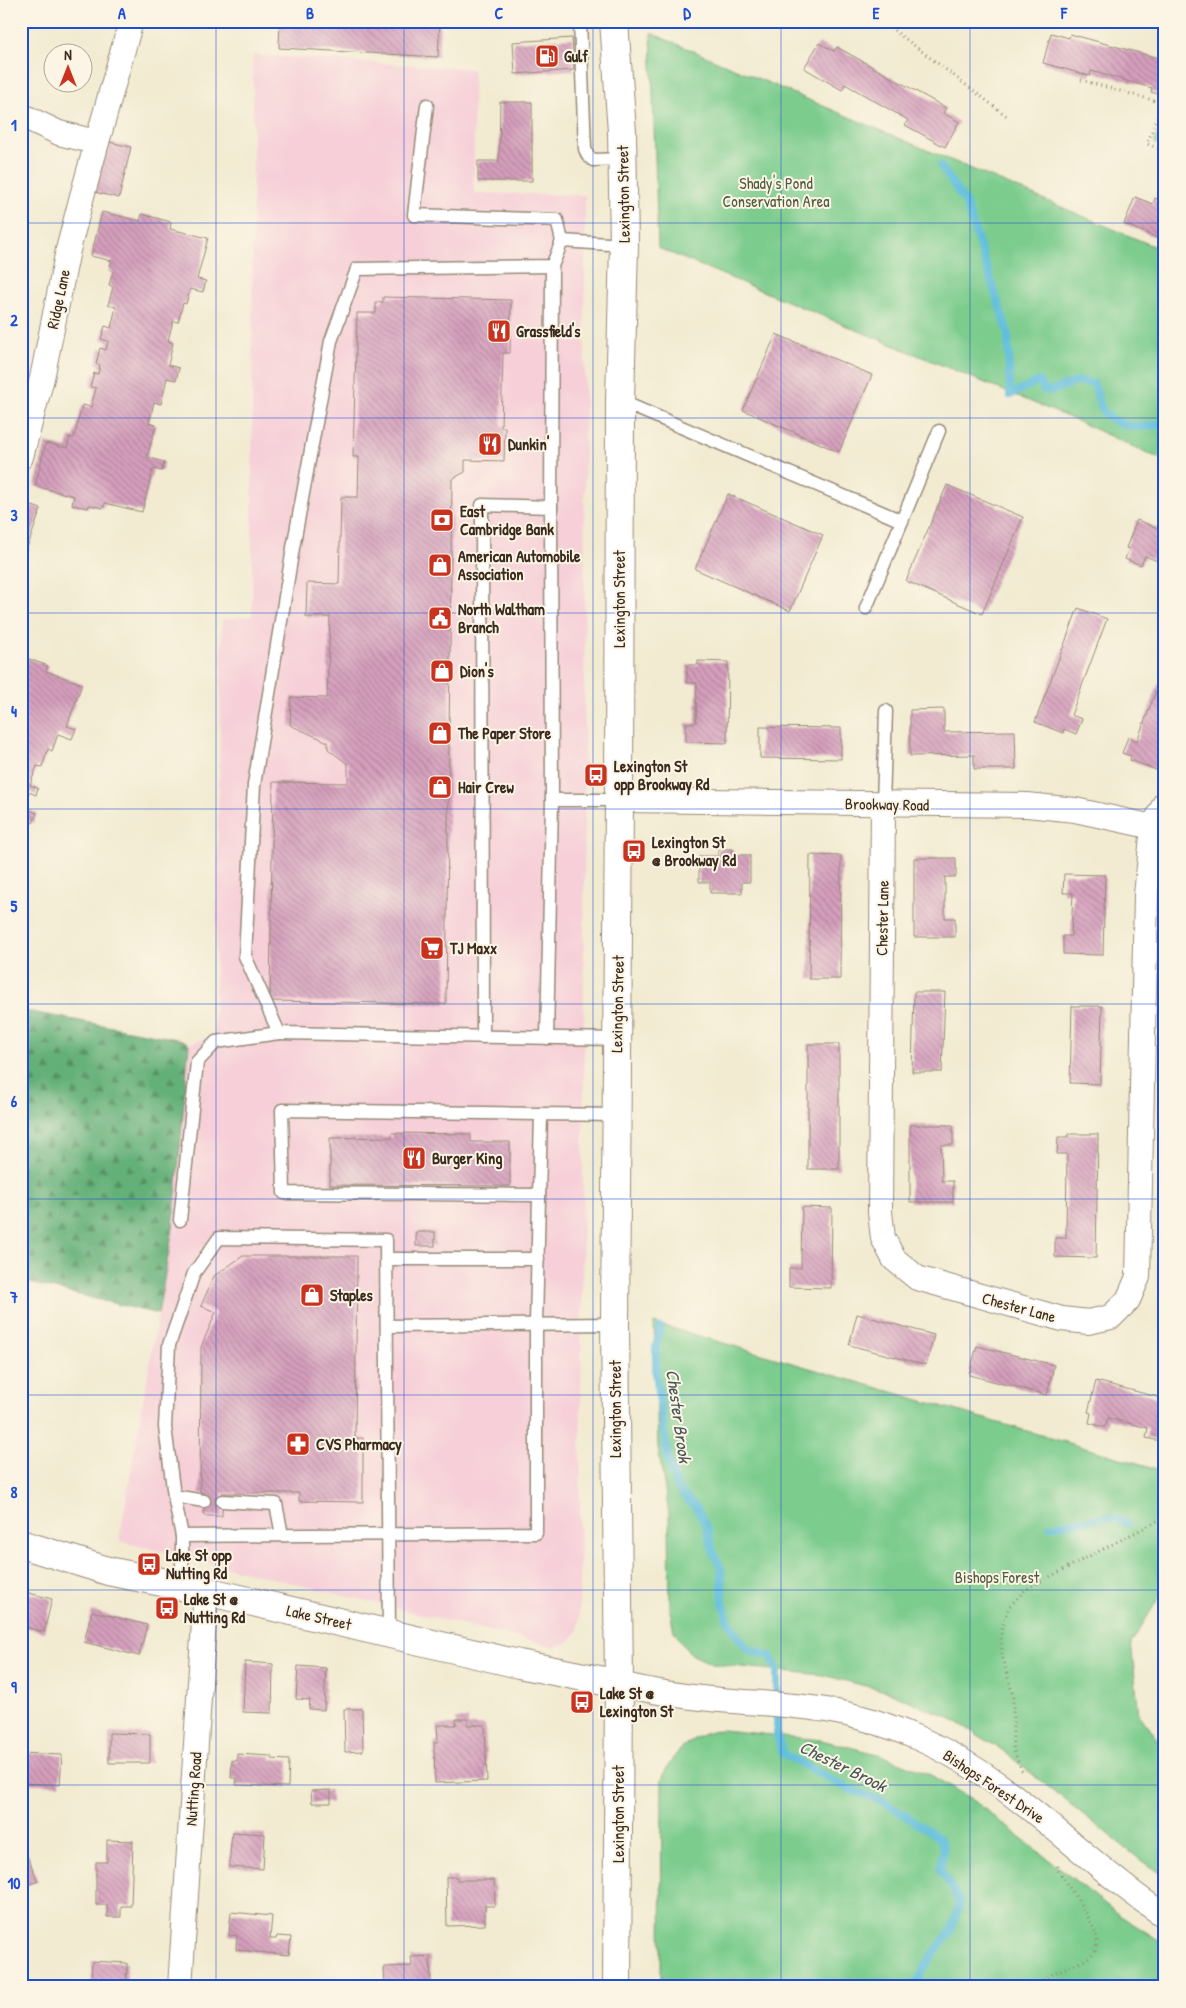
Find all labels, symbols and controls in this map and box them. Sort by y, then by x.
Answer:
text: A [118,2,126,24]
text: B [306,2,314,24]
text: C [495,2,504,24]
text: D [683,2,691,24]
text: E [872,2,880,24]
text: F [1060,2,1068,24]
north arrow [42,42,92,92]
fuel station icon: Gulf [534,43,560,69]
text: N [64,45,72,64]
place label: Gulf [564,45,588,67]
text: 1 [11,114,17,136]
street label: Lexington Street [611,145,635,243]
park label: Shady's Pond Conservation Area [723,172,829,212]
street label: Ridge Lane [41,267,75,331]
text: 2 [10,309,18,331]
restaurant icon: Grassfield's [486,318,512,344]
place label: Grassfield's [516,320,581,342]
restaurant icon: Dunkin' [477,431,503,457]
place label: Dunkin' [508,433,550,455]
place label: East Cambridge Bank [460,500,554,541]
text: 3 [10,504,18,526]
bank icon: East Cambridge Bank [429,507,455,533]
place label: American Automobile Association [458,545,581,585]
street label: Lexington Street [608,550,630,648]
shop icon: American Automobile Association [427,552,453,578]
place label: North Waltham Branch [458,598,545,638]
public building icon: North Waltham Branch [427,605,453,631]
shop icon: Dion's [429,658,455,684]
place label: Dion's [460,660,494,682]
text: 4 [11,700,17,722]
shop icon: The Paper Store [427,720,453,746]
place label: The Paper Store [457,722,552,745]
place label: Lexington St opp Brookway Rd [614,755,710,796]
bus stop icon: Lexington St opp Brookway Rd [583,762,609,788]
shop icon: Hair Crew [427,774,453,800]
place label: Hair Crew [458,776,514,798]
street label: Brookway Road [845,792,929,816]
place label: Lexington St @ Brookway Rd [652,831,737,872]
bus stop icon: Lexington St @ Brookway Rd [621,838,647,864]
street label: Chester Lane [870,879,894,956]
text: 5 [11,895,18,917]
supermarket icon: TJ Maxx [419,935,445,961]
place label: TJ Maxx [449,937,497,959]
street label: Lexington Street [605,955,629,1053]
text: 6 [11,1090,18,1112]
restaurant icon: Burger King [401,1145,427,1171]
place label: Burger King [432,1147,502,1170]
shop icon: Staples [299,1282,325,1308]
place label: Staples [330,1284,374,1307]
text: 7 [9,1286,18,1308]
street label: Chester Lane [980,1287,1059,1328]
street label: Lexington Street [604,1360,626,1458]
water label: Chester Brook [660,1368,698,1466]
pharmacy icon: CVS Pharmacy [285,1431,311,1457]
place label: CVS Pharmacy [316,1433,402,1456]
text: 8 [11,1481,18,1503]
place label: Lake St opp Nutting Rd [166,1544,232,1585]
bus stop icon: Lake St opp Nutting Rd [136,1551,162,1577]
park label: Bishops Forest [955,1566,1040,1588]
place label: Lake St @ Nutting Rd [184,1588,246,1629]
bus stop icon: Lake St @ Nutting Rd [154,1595,180,1621]
street label: Lake Street [284,1599,354,1635]
text: 9 [11,1676,17,1698]
place label: Lake St @ Lexington St [600,1682,674,1723]
bus stop icon: Lake St @ Lexington St [569,1689,595,1715]
water label: Chester Brook [795,1734,892,1799]
street label: Bishops Forest Drive [939,1744,1050,1829]
street label: Nutting Road [179,1751,207,1827]
street label: Lexington Street [607,1765,629,1863]
text: 10 [8,1872,20,1894]

